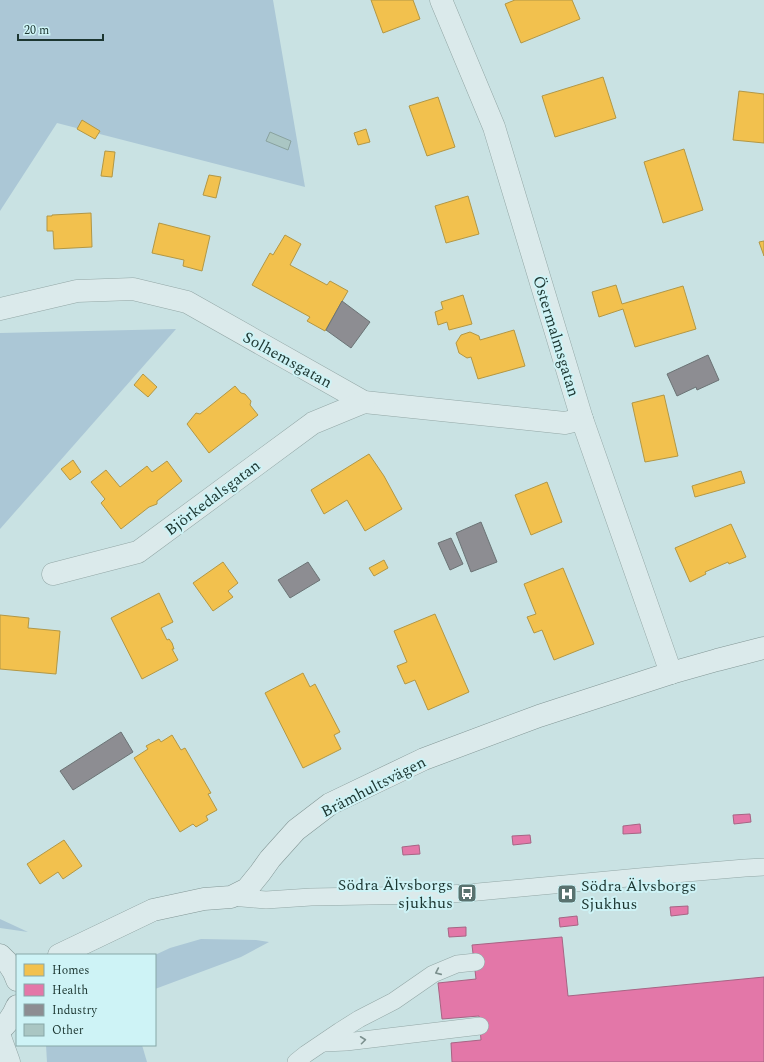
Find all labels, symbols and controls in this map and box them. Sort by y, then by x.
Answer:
scale bar [18,16,103,42]
text: 20 m [24,21,49,40]
street label: Östermalmsgatan [526,273,586,400]
street label: Solhemsgatan [238,325,337,394]
street label: Björkedalsgatan [160,454,265,542]
street label: Brämhultsvägen [317,750,430,824]
place label: Södra Älvsborgs sjukhus [338,873,453,915]
place label: Södra Älvsborgs Sjukhus [581,874,696,916]
bus stop icon: Södra Älvsborgs sjukhus [456,882,478,904]
hospital icon: Södra Älvsborgs Sjukhus [556,883,578,905]
legend [16,954,156,1046]
text: Homes [52,961,90,980]
one-way arrow [435,967,443,975]
text: Health [52,981,88,1000]
text: Industry [52,1001,98,1020]
text: Other [52,1021,84,1040]
one-way arrow [360,1036,366,1045]

